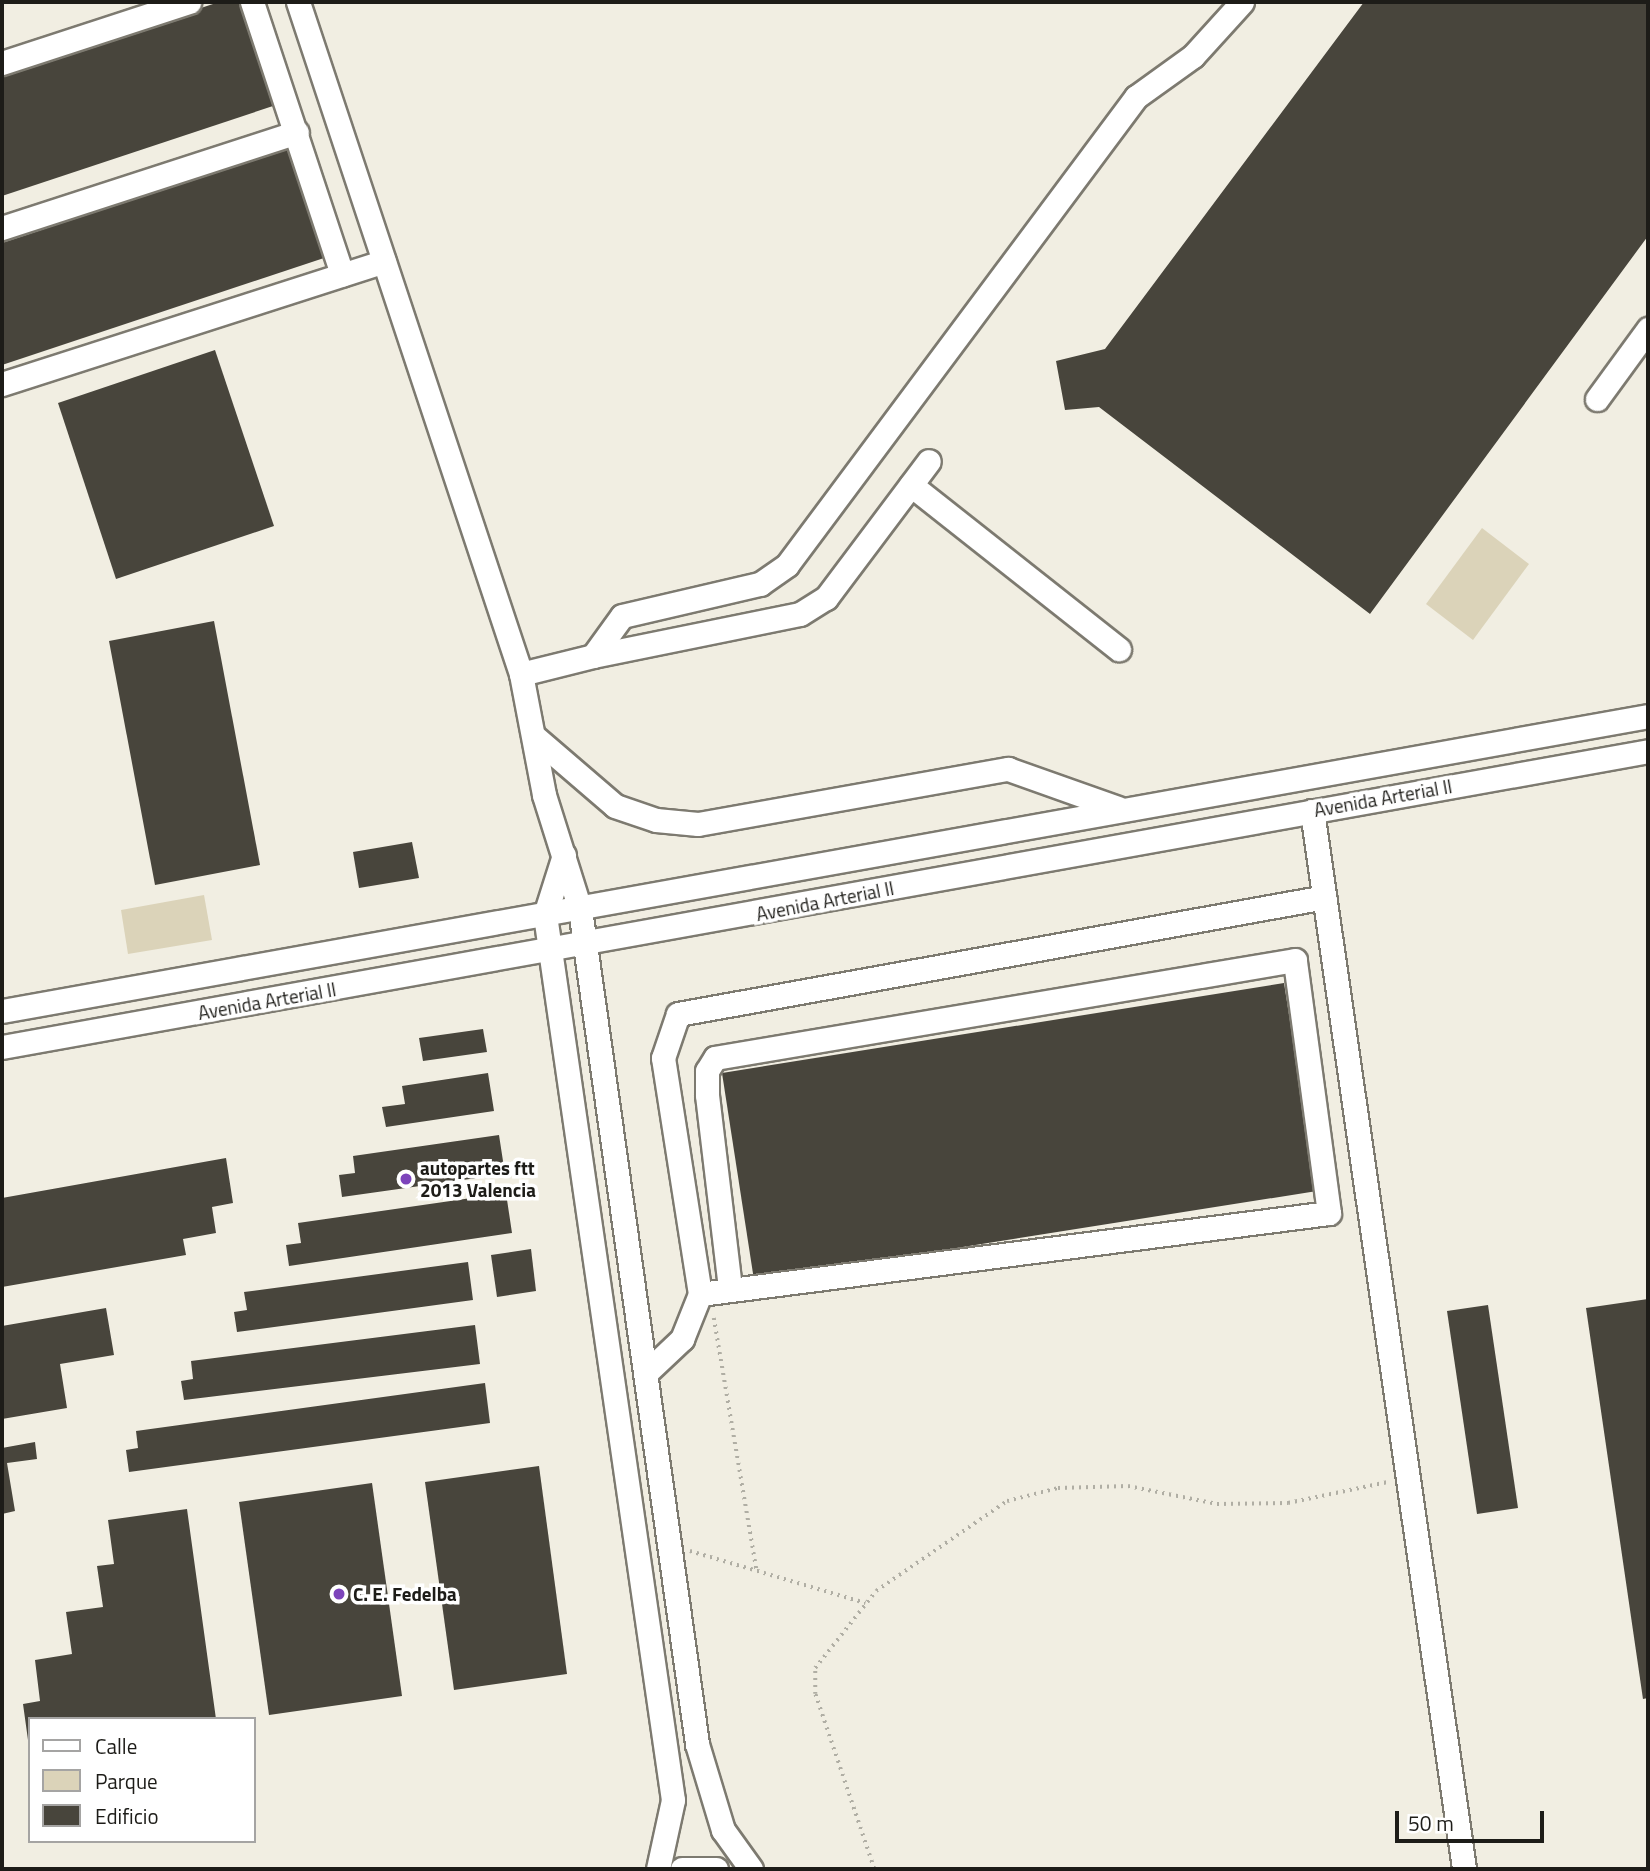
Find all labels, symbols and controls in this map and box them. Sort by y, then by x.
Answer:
street label: Avenida Arterial II [1312,775,1454,821]
street label: Avenida Arterial II [754,876,896,926]
street label: Avenida Arterial II [196,978,338,1024]
place label: autopartes ftt 2013 Valencia [420,1157,536,1201]
marker: autopartes ftt 2013 Valencia [398,1171,414,1187]
place label: C. E. Fedelba [353,1583,457,1605]
marker: C. E. Fedelba [331,1586,347,1602]
legend [28,1717,256,1843]
text: Calle [95,1730,137,1762]
text: Parque [95,1765,158,1797]
scale bar [1398,1798,1547,1842]
text: Edificio [95,1800,159,1832]
text: 50 m [1408,1807,1454,1839]

